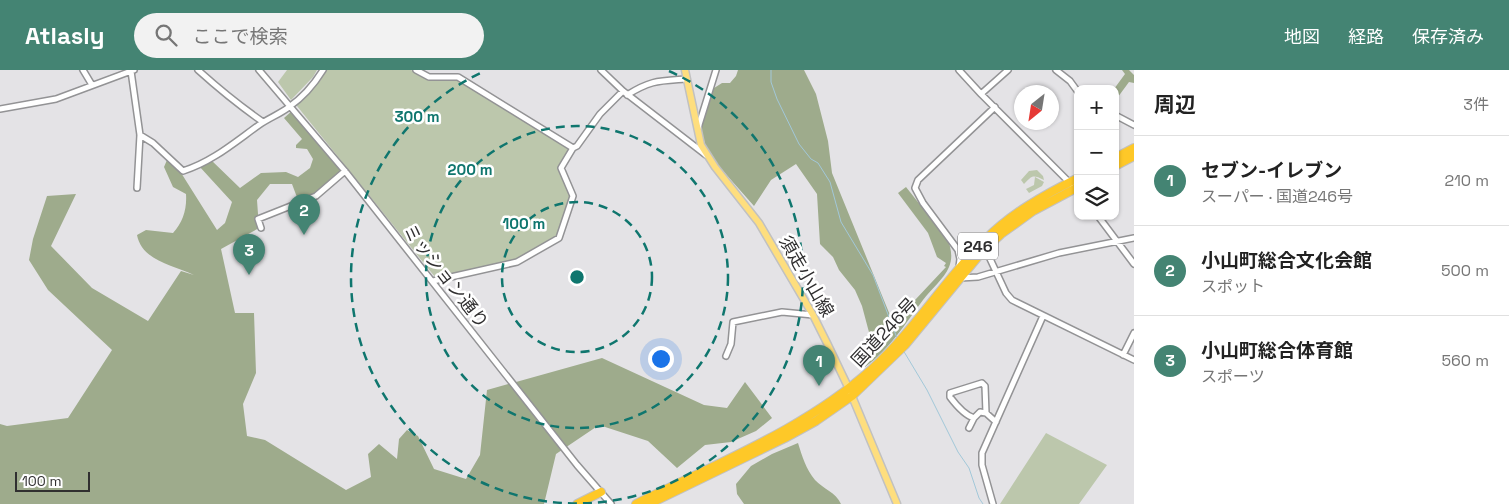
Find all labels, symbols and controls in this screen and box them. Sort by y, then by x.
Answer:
search box [134,13,484,58]
text: Atlasly [25,20,104,51]
icon: search [152,21,180,49]
text: ここで検索 [192,24,287,49]
text: 地図 [1284,25,1320,48]
text: 経路 [1348,25,1384,48]
text: 保存済み [1412,25,1484,48]
north arrow [1014,85,1059,130]
map controls [1074,85,1119,220]
button: + [1074,85,1119,130]
text: 周辺 [1154,91,1196,118]
text: 3件 [1463,94,1489,115]
text: 300 m [394,107,440,126]
button: − [1074,130,1119,175]
text: セブン-イレブン [1201,158,1342,183]
text: 200 m [448,160,492,179]
text: 1 [1166,170,1174,191]
text: 210 m [1445,170,1489,191]
button: layers [1074,175,1119,220]
text: スーパー · 国道246号 [1201,186,1353,207]
pin: 2 [288,194,320,235]
text: 100 m [503,214,545,233]
street label: ミッション通り [398,219,494,333]
street label: 須走小山線 [775,231,839,321]
road number: 246 [958,232,998,260]
pin: 3 [233,234,265,275]
text: 小山町総合文化会館 [1201,248,1372,273]
text: 2 [1165,260,1175,281]
text: 500 m [1441,260,1489,281]
centre of rings [568,268,586,286]
text: スポット [1201,276,1265,297]
street label: 国道246号 [846,292,922,372]
text: 小山町総合体育館 [1201,338,1353,363]
pin: 1 [803,345,835,386]
your location [648,346,674,372]
text: 3 [1165,350,1175,371]
text: 560 m [1441,350,1489,371]
text: スポーツ [1201,366,1265,387]
scale bar [15,469,90,492]
text: 100 m [22,472,61,490]

